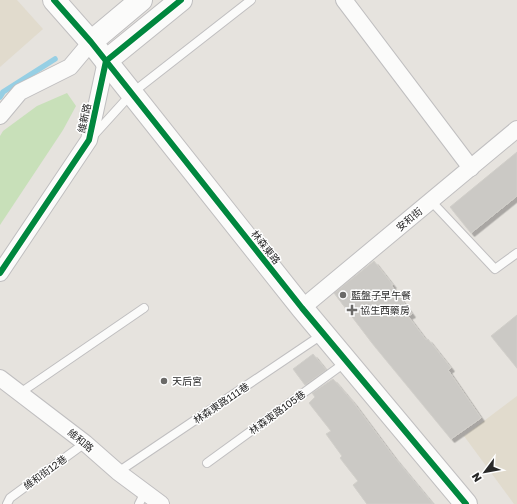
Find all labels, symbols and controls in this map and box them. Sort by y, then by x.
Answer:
street label: 維新路 [75,102,93,134]
street label: 安和街 [394,205,424,233]
street label: 林森東路 [249,228,283,266]
place label: 藍盤子早午餐 [351,289,411,301]
marker: 藍盤子早午餐 [338,290,348,300]
place label: 協生西藥房 [360,304,410,316]
marker: 協生西藥房 [347,305,357,315]
place label: 天后宮 [172,375,202,387]
marker: 天后宮 [159,376,169,386]
street label: 林森東路111巷 [191,380,251,426]
street label: 林森東路105巷 [246,387,308,437]
street label: 維和路 [66,426,96,454]
street label: 維和街12巷 [21,452,69,492]
north arrow [465,452,505,492]
text: N [468,471,484,485]

